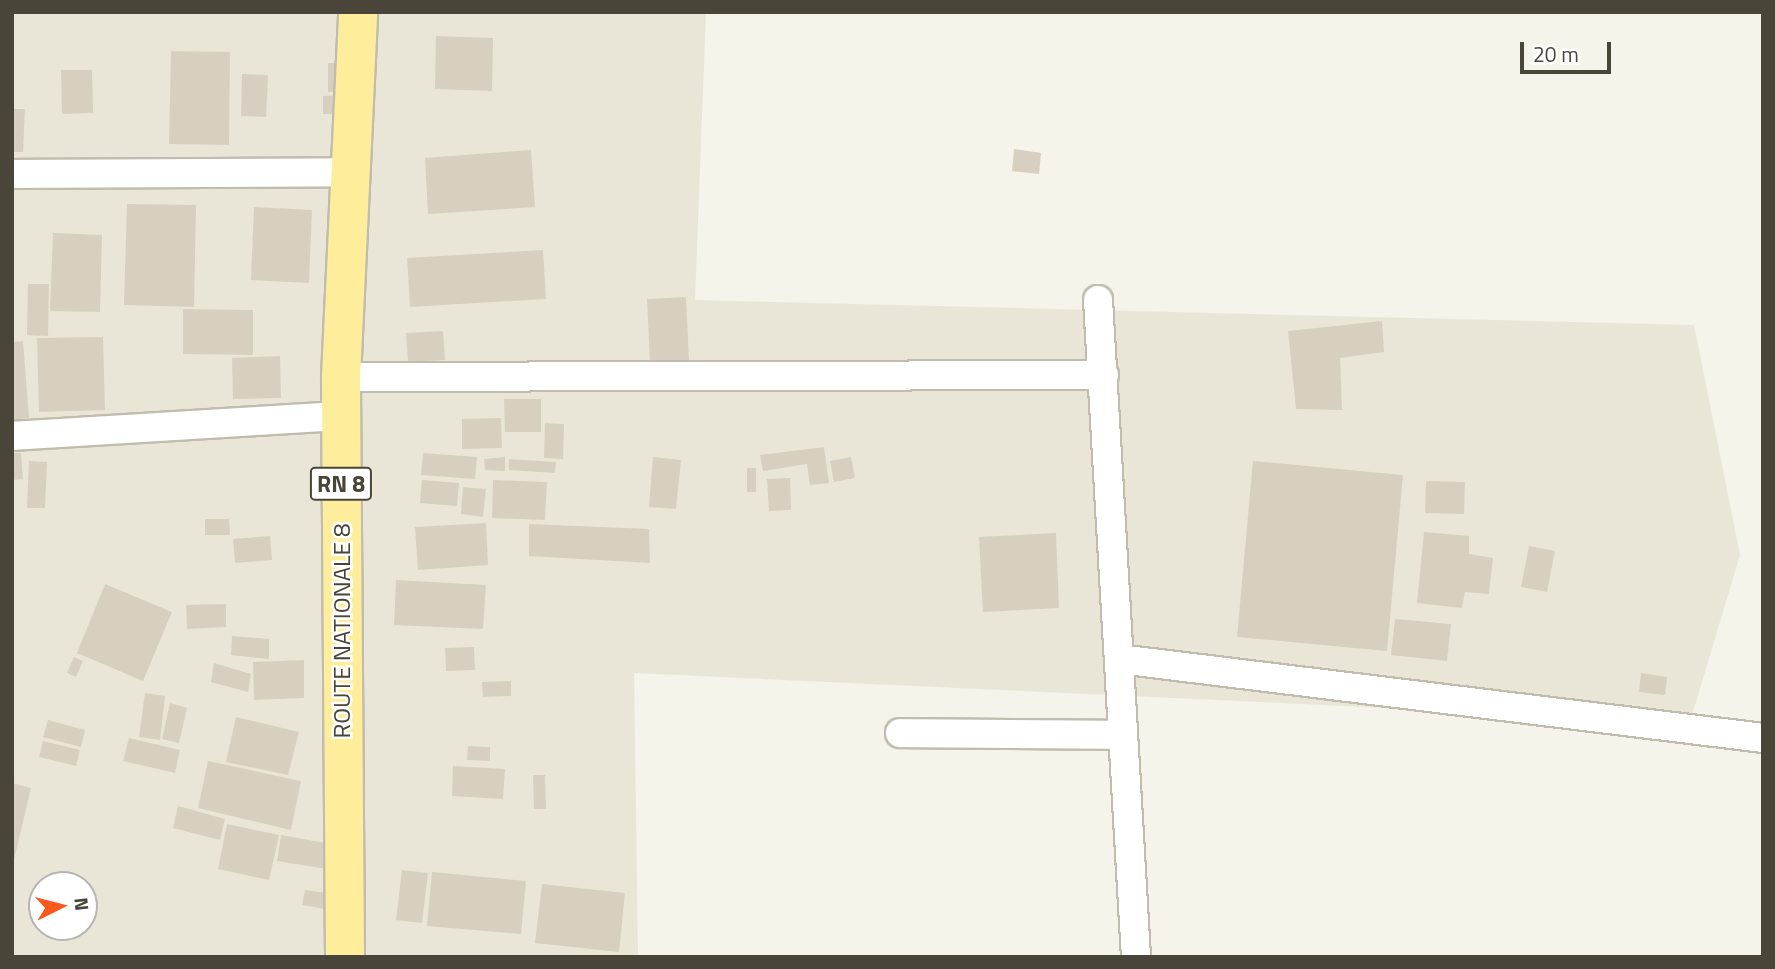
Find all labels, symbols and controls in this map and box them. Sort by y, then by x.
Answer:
scale bar [1523,28,1614,72]
text: 20 m [1533,38,1579,70]
road number: RN 8 [310,464,372,504]
street label: ROUTE NATIONALE 8 [328,523,356,739]
north arrow [28,871,98,941]
text: N [67,896,98,912]

